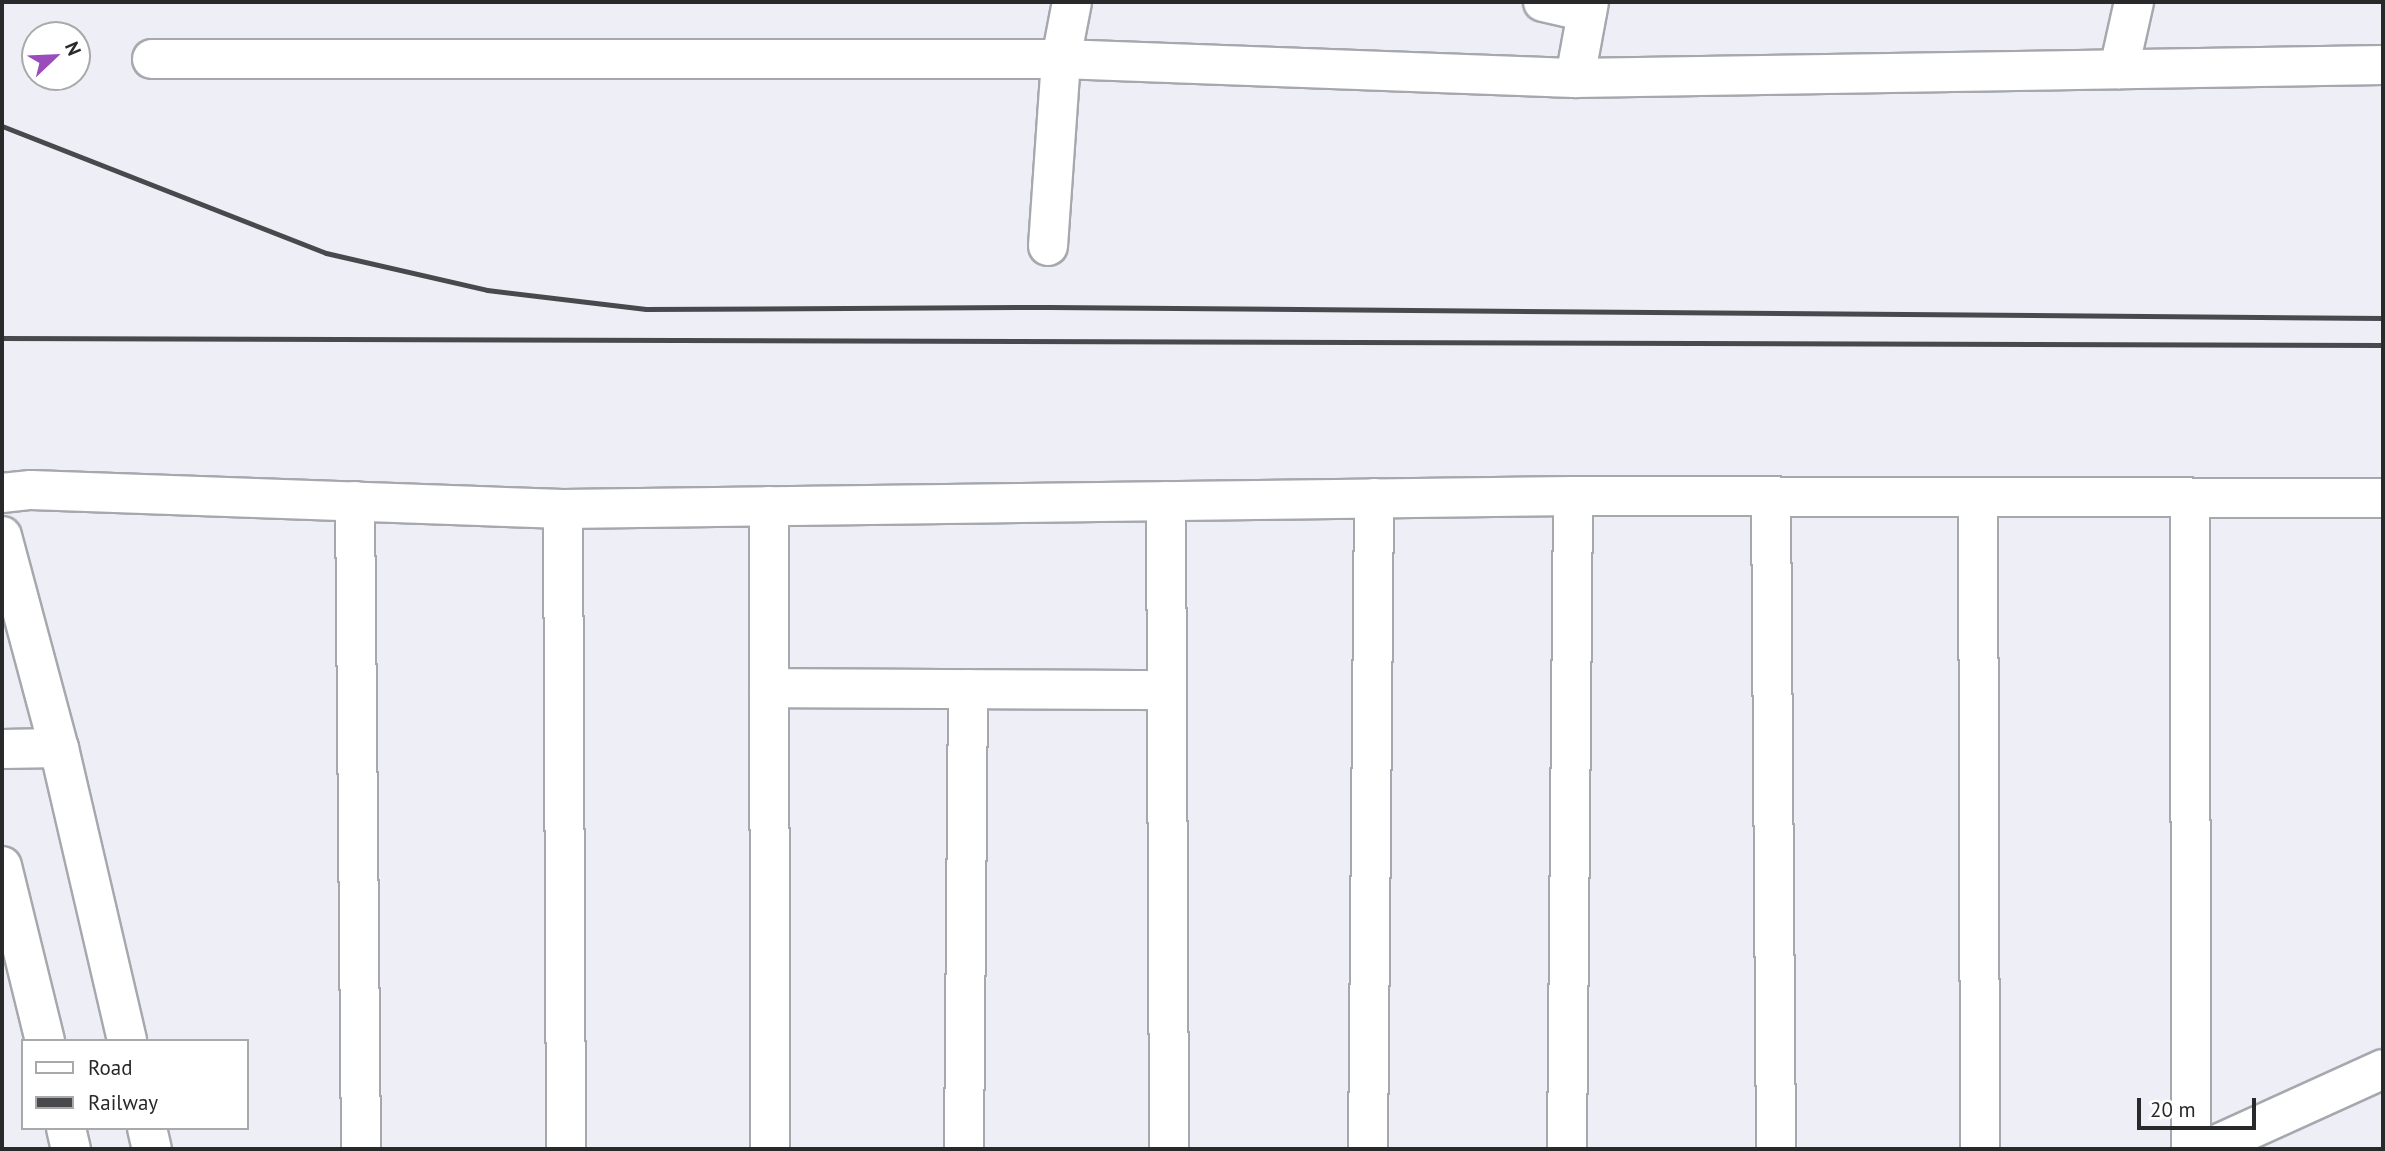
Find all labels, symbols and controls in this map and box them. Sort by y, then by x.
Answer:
north arrow [21,21,91,91]
text: N [60,38,87,59]
legend [21,1039,248,1130]
text: Road [88,1054,132,1081]
scale bar [2140,1084,2259,1128]
text: Railway [88,1089,158,1116]
text: 20 m [2150,1096,2196,1123]

